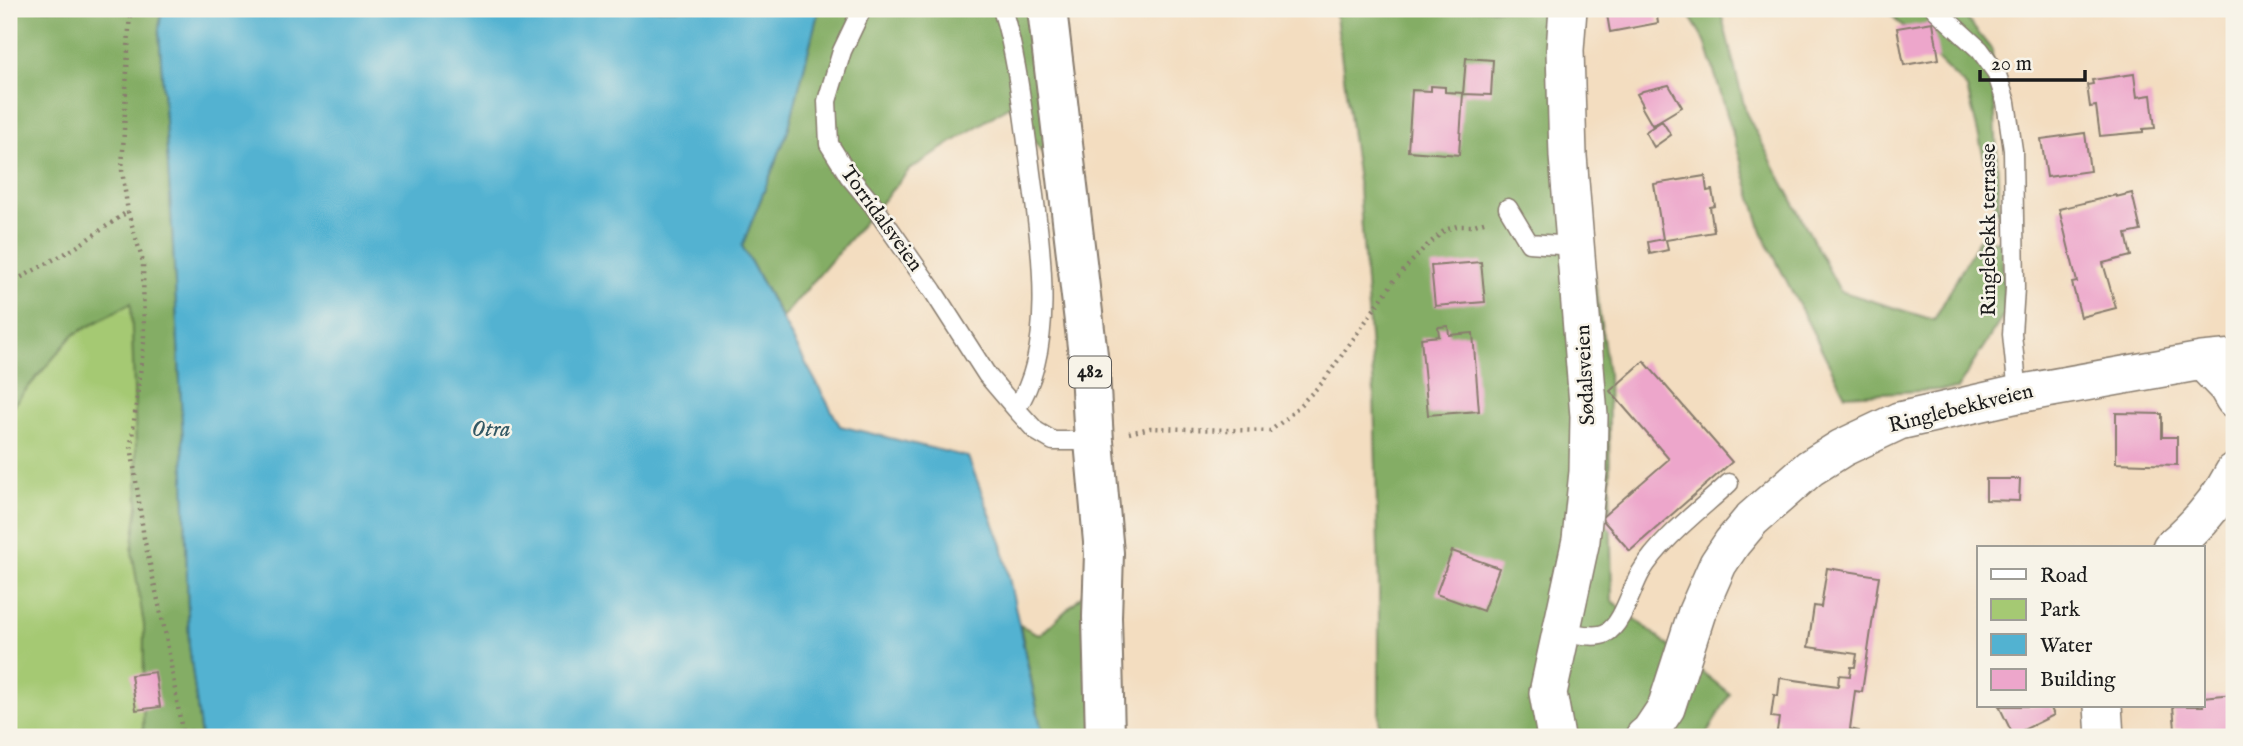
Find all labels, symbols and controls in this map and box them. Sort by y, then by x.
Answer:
scale bar [1980,38,2086,82]
text: 20 m [1991,51,2032,78]
street label: Ringlebekk terrasse [1976,143,2003,317]
street label: Torridalsveien [834,161,928,277]
street label: Sødalsveien [1570,324,1602,426]
road number: 482 [1069,356,1111,388]
street label: Ringlebekkveien [1886,378,2036,440]
water label: Otra [472,415,510,444]
legend [1977,546,2204,708]
text: Road [2040,563,2088,590]
text: Park [2040,597,2081,624]
text: Water [2040,633,2093,660]
text: Building [2040,667,2116,694]

